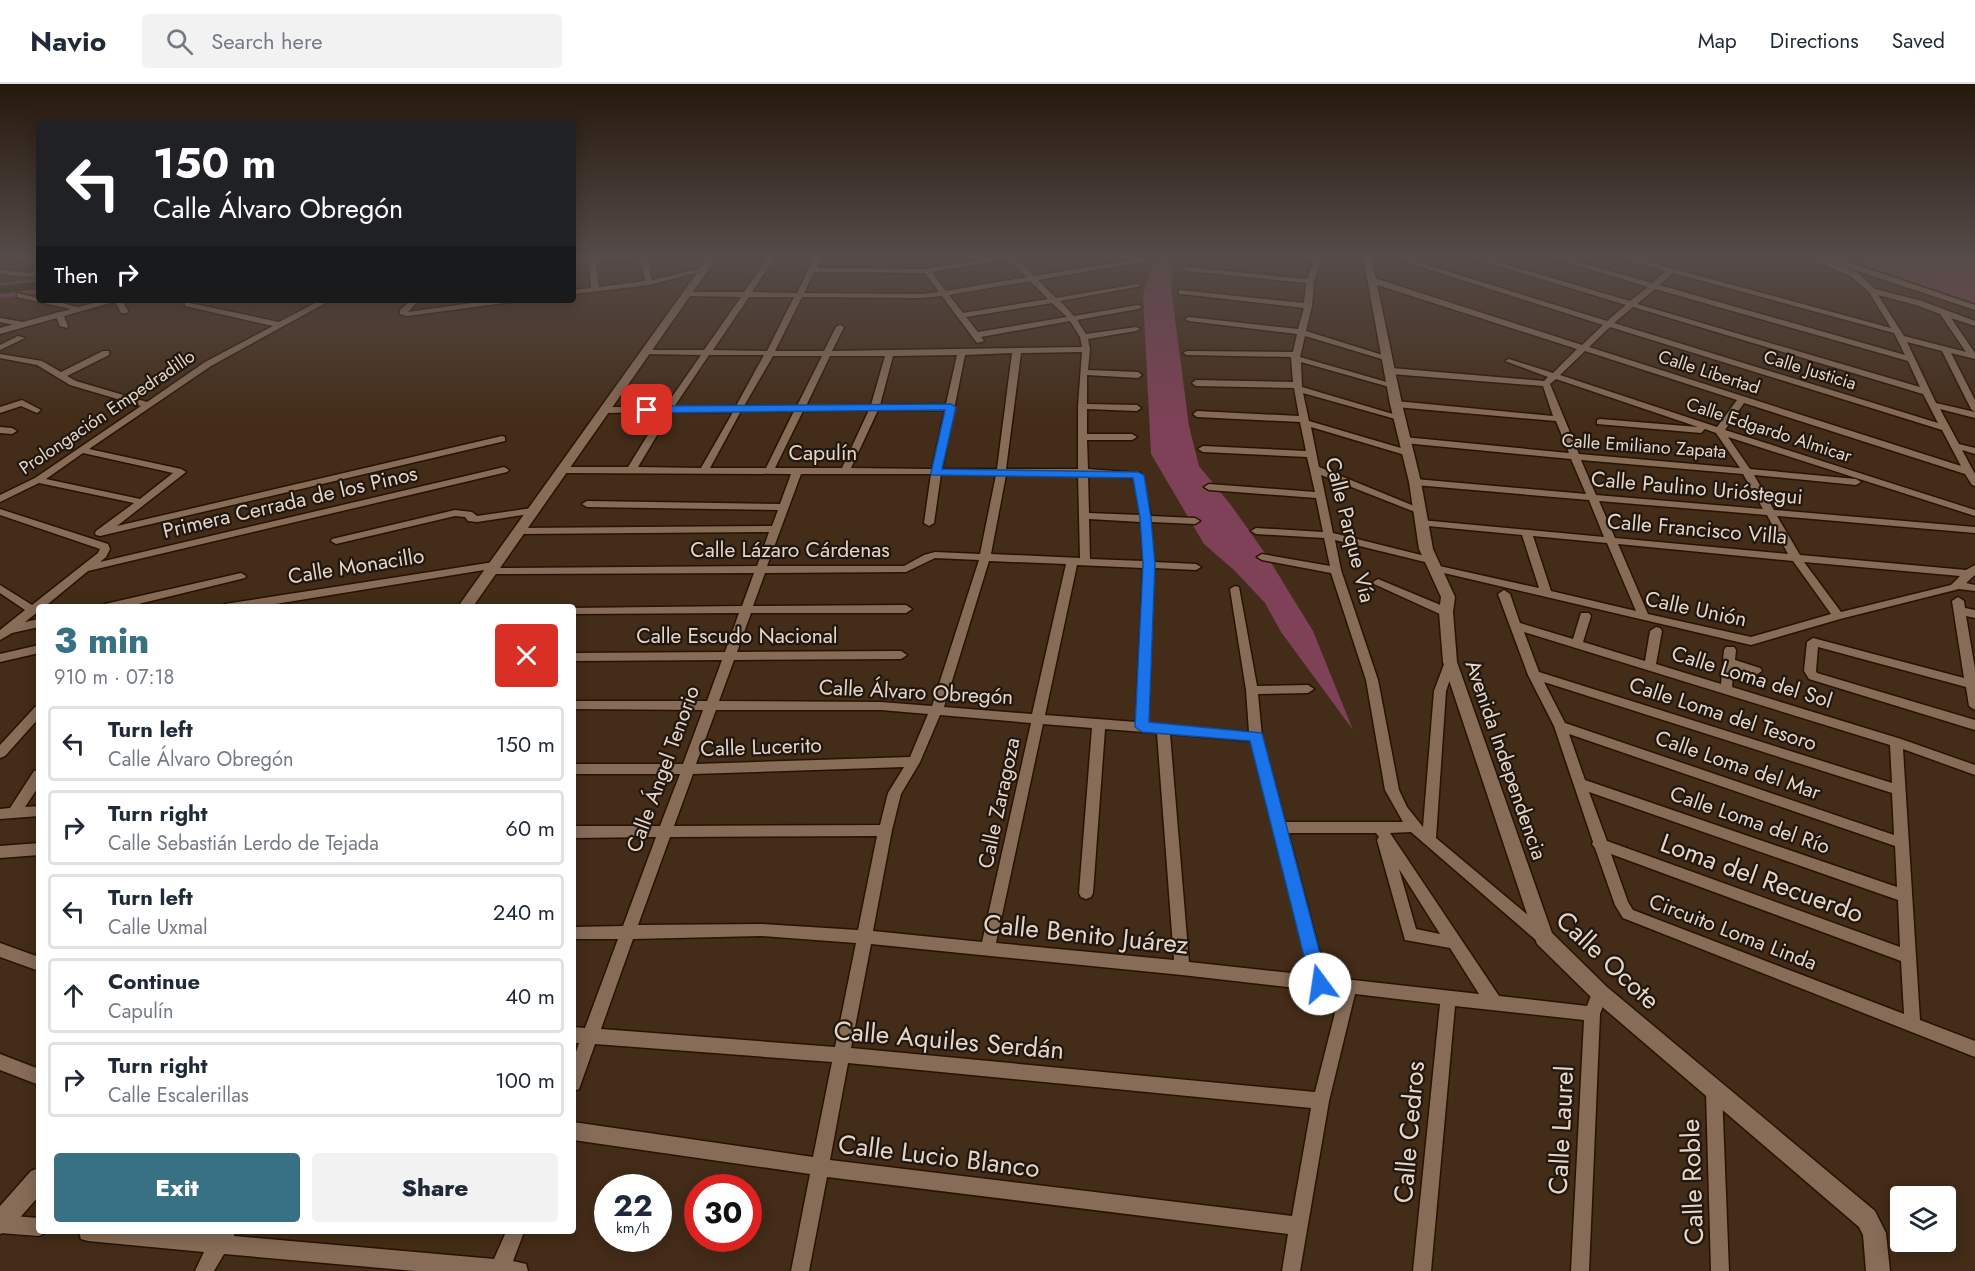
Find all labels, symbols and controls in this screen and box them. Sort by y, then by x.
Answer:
search box [142,14,562,68]
text: Navio [30,21,106,62]
icon: search [163,25,196,58]
text: Search here [211,25,322,57]
text: Map [1698,26,1737,56]
text: Directions [1770,26,1859,56]
text: Saved [1892,26,1945,56]
text: 150 m [153,133,276,194]
icon: left [54,144,132,222]
text: Calle Álvaro Obregón [153,189,403,228]
icon: right [111,258,144,291]
text: Then [54,259,99,291]
street label: Prolongación Empedradillo [14,343,200,481]
street label: Calle Libertad [1655,343,1763,401]
street label: Calle Justicia [1760,344,1860,396]
pin [621,384,672,435]
street label: Calle Edgardo Almicar [1683,391,1856,469]
icon: arrive [630,393,663,426]
street label: Calle Emiliano Zapata [1561,427,1727,465]
street label: Capulín [789,438,857,468]
street label: Calle Parque Vía [1317,454,1383,606]
street label: Primera Cerrada de los Pinos [160,458,420,546]
street label: Calle Paulino Urióstegui [1590,464,1804,512]
street label: Calle Francisco Villa [1606,506,1788,552]
street label: Calle Lázaro Cárdenas [690,535,890,565]
street label: Calle Monacillo [286,540,426,592]
street label: Calle Unión [1642,584,1750,634]
text: 3 min [54,614,149,666]
street label: Calle Escudo Nacional [636,621,838,651]
button: close [495,624,558,687]
street label: Calle Loma del Sol [1668,638,1836,716]
street label: Avenida Independencia [1458,656,1554,864]
text: 910 m · 07:18 [54,663,175,692]
street label: Calle Loma del Tesoro [1625,670,1821,758]
street label: Calle Álvaro Obregón [818,672,1014,712]
street label: Calle Ángel Tenorio [619,682,707,856]
text: Turn left [108,713,193,745]
street label: Calle Loma del Mar [1651,723,1826,808]
icon: left [57,727,90,760]
text: 150 m [496,728,555,760]
street label: Calle Lucerito [700,730,822,764]
street label: Calle Zaragoza [971,735,1027,871]
text: Calle Álvaro Obregón [108,745,293,774]
street label: Calle Loma del Río [1666,779,1834,861]
text: Turn right [108,797,208,829]
icon: right [57,811,90,844]
text: 60 m [505,812,555,844]
street label: Loma del Recuerdo [1655,824,1869,932]
text: Calle Sebastián Lerdo de Tejada [108,829,379,858]
text: Turn left [108,881,193,913]
street label: Circuito Loma Linda [1645,886,1821,978]
icon: left [57,895,90,928]
text: 240 m [493,896,555,928]
street label: Calle Ocote [1547,902,1669,1018]
street label: Calle Benito Juárez [982,904,1190,964]
text: Calle Uxmal [108,913,208,942]
position arrow [1288,952,1352,1016]
text: Continue [108,965,200,997]
icon: ahead [57,979,90,1012]
text: 40 m [505,980,555,1012]
text: Capulín [108,997,174,1026]
street label: Calle Aquiles Serdán [832,1011,1066,1069]
text: Turn right [108,1049,208,1081]
street label: Calle Cedros [1384,1059,1434,1205]
icon: right [57,1063,90,1096]
text: 100 m [495,1064,555,1096]
street label: Calle Laurel [1539,1064,1583,1196]
text: Calle Escalerillas [108,1081,249,1110]
street label: Calle Roble [1671,1118,1713,1246]
street label: Calle Lucio Blanco [836,1125,1042,1187]
button: Exit [54,1153,300,1222]
button: Share [312,1153,558,1222]
speed limit sign: 30 [684,1174,762,1252]
text: 22 [613,1184,653,1227]
map controls [1890,1186,1956,1252]
button: layers [1890,1186,1956,1252]
text: km/h [616,1217,650,1239]

